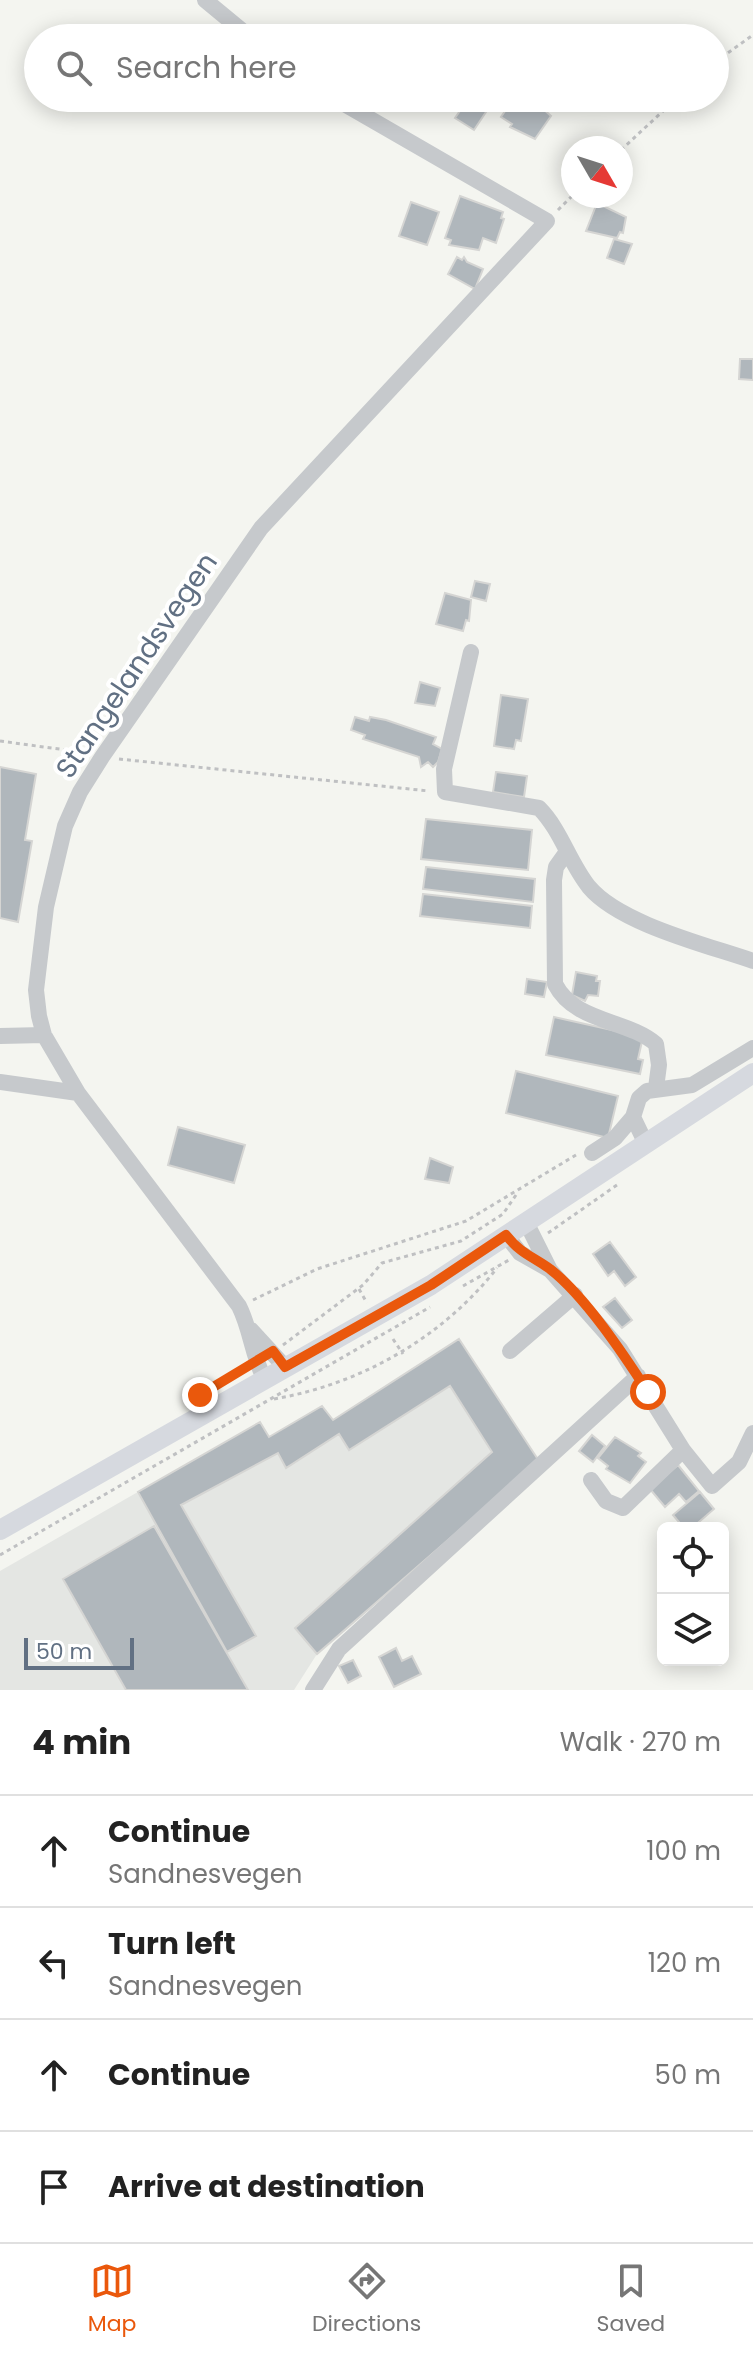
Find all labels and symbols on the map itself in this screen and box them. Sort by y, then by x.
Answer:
north arrow [561,136,633,208]
street label: Stangelandsvegen [46,545,226,786]
route start [630,1374,666,1410]
route end [182,1377,218,1413]
scale bar [24,1634,134,1670]

